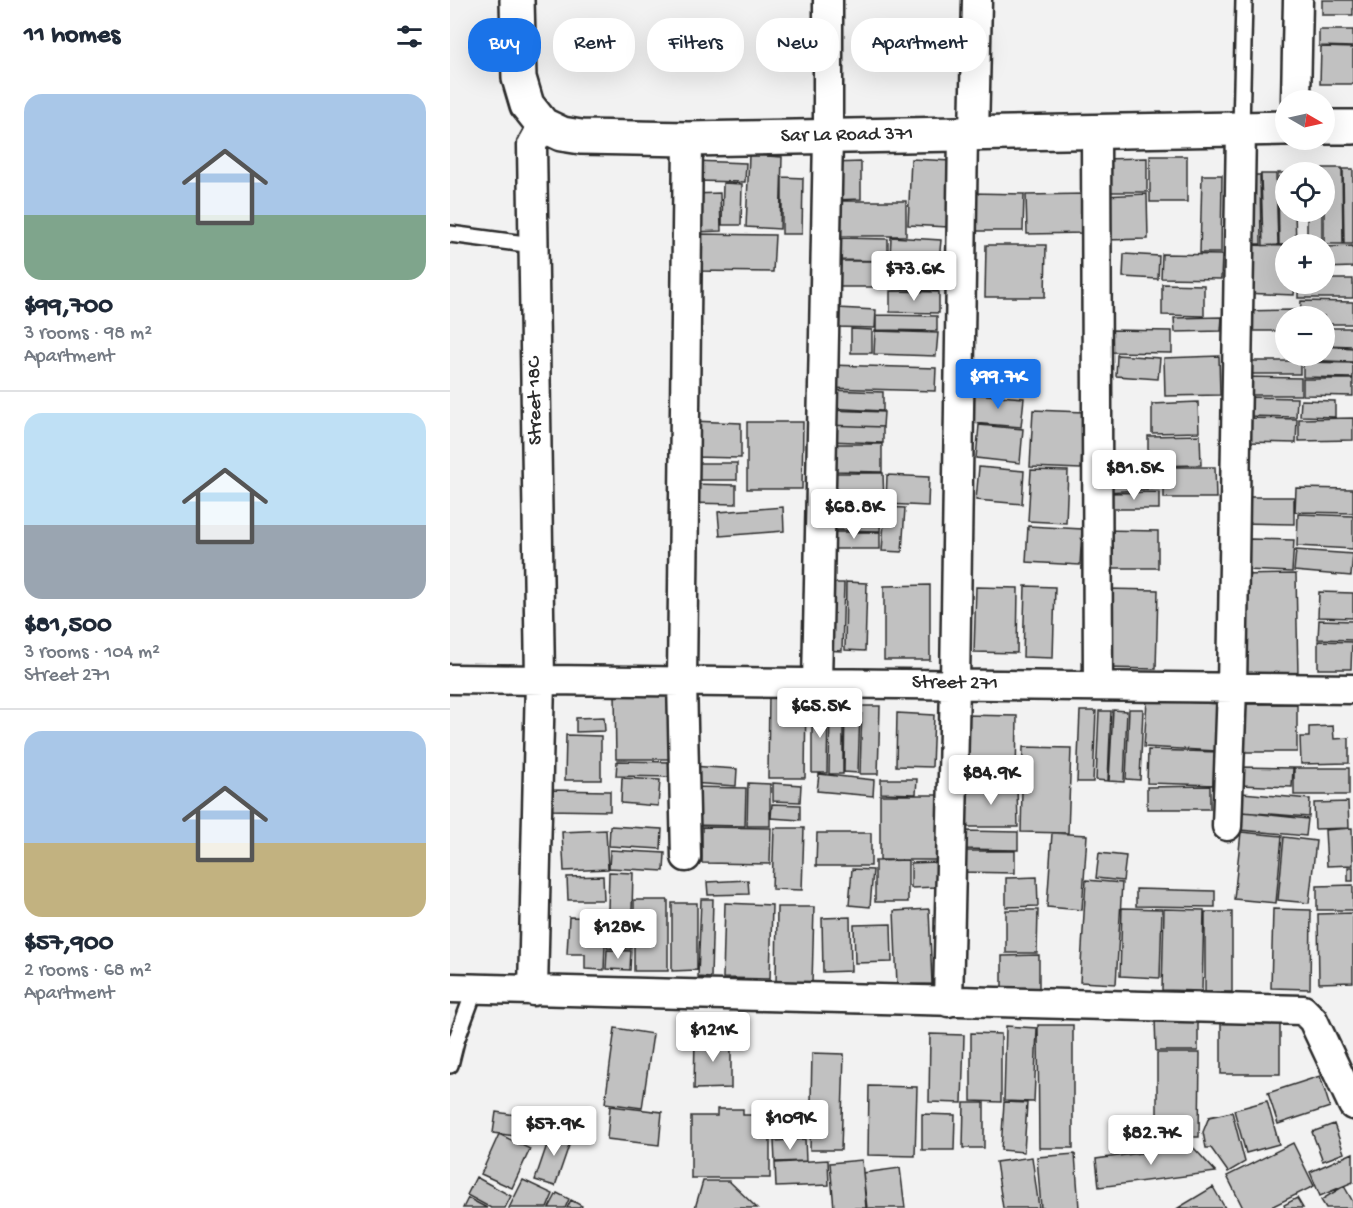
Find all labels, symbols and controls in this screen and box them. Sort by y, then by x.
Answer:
chip: Buy [468,18,541,72]
chip: Rent [553,18,635,72]
chip: Filters [647,18,744,72]
chip: New [756,18,839,72]
chip: Apartment [851,18,987,72]
icon: filters [393,20,426,53]
text: 11 homes [24,21,120,52]
north arrow [1275,90,1335,150]
map controls [1275,90,1335,366]
street label: Sar La Road 371 [780,123,914,149]
icon: home [171,133,279,241]
button: locate [1275,162,1335,222]
button: + [1275,234,1335,294]
pin: $73.6K [865,251,963,302]
text: $73.6K [885,259,943,282]
text: $99,700 [24,292,113,323]
button: − [1275,306,1335,366]
text: 3 rooms · 98 m² [24,323,152,346]
text: Apartment [24,346,114,369]
street label: Street 18C [524,356,548,445]
pin: $99.7K [949,359,1047,410]
text: $99.7K [970,367,1026,390]
pin: $81.5K [1085,450,1183,501]
icon: home [171,452,279,560]
text: $81.5K [1106,458,1162,481]
pin: $68.8K [805,489,903,540]
text: $68.8K [825,497,883,520]
text: $81,500 [24,611,112,642]
text: 3 rooms · 104 m² [24,642,160,665]
text: Street 271 [24,665,110,688]
street label: Street 271 [912,672,998,696]
pin: $65.5K [771,688,869,739]
text: $65.5K [791,696,849,719]
pin: $84.9K [942,755,1040,806]
text: $84.9K [963,763,1019,786]
icon: home [171,770,279,878]
pin: $128K [576,909,660,960]
text: $128K [594,917,642,940]
text: $57,900 [24,929,114,960]
text: 2 rooms · 68 m² [24,960,152,983]
text: Apartment [24,983,114,1006]
pin: $121K [671,1012,755,1063]
text: $121K [690,1020,736,1043]
pin: $109K [748,1100,832,1151]
pin: $57.9K [505,1106,603,1157]
text: $109K [765,1108,815,1131]
text: $57.9K [525,1114,583,1137]
pin: $82.7K [1102,1115,1200,1166]
text: $82.7K [1122,1123,1180,1146]

